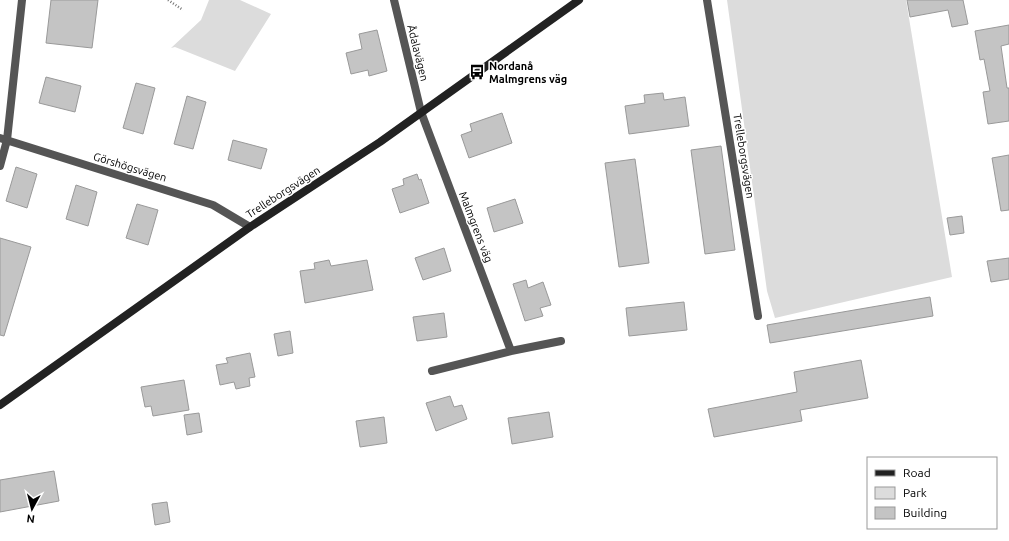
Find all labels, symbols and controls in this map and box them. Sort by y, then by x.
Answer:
street label: Ådalavägen [405,24,431,82]
place label: Nordanå Malmgrens väg [489,60,567,85]
bus stop icon: Nordanå Malmgrens väg [468,63,486,81]
street label: Trelleborgsvägen [731,113,757,199]
street label: Görshögsvägen [92,150,168,184]
street label: Trelleborgsvägen [244,164,322,220]
street label: Malmgrens väg [457,190,495,264]
legend [867,457,997,529]
text: Road [903,466,931,479]
text: Park [903,486,927,499]
north arrow [12,489,52,529]
text: Building [903,506,947,519]
text: N [26,512,36,525]

